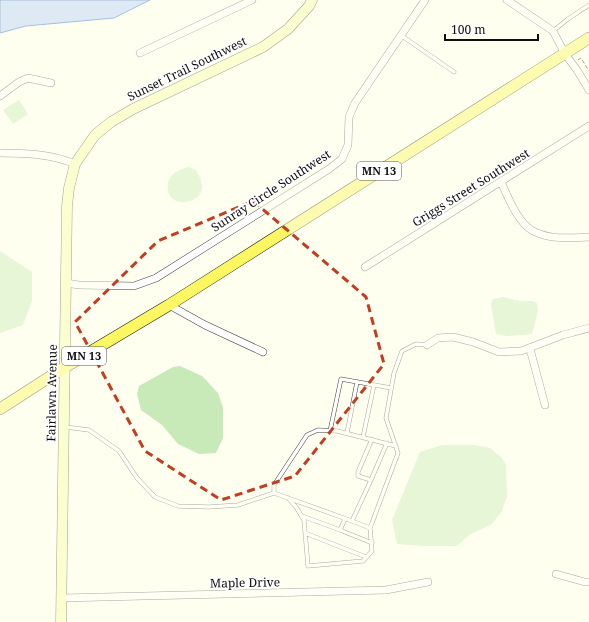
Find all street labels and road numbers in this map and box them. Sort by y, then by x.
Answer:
street label: Sunset Trail Southwest [124,32,249,105]
street label: Griggs Street Southwest [409,144,533,231]
street label: Sunray Circle Southwest [208,146,334,236]
road number: MN 13 [357,162,401,180]
street label: Fairlawn Avenue [42,344,61,442]
road number: MN 13 [62,347,106,365]
street label: Maple Drive [210,573,280,592]

